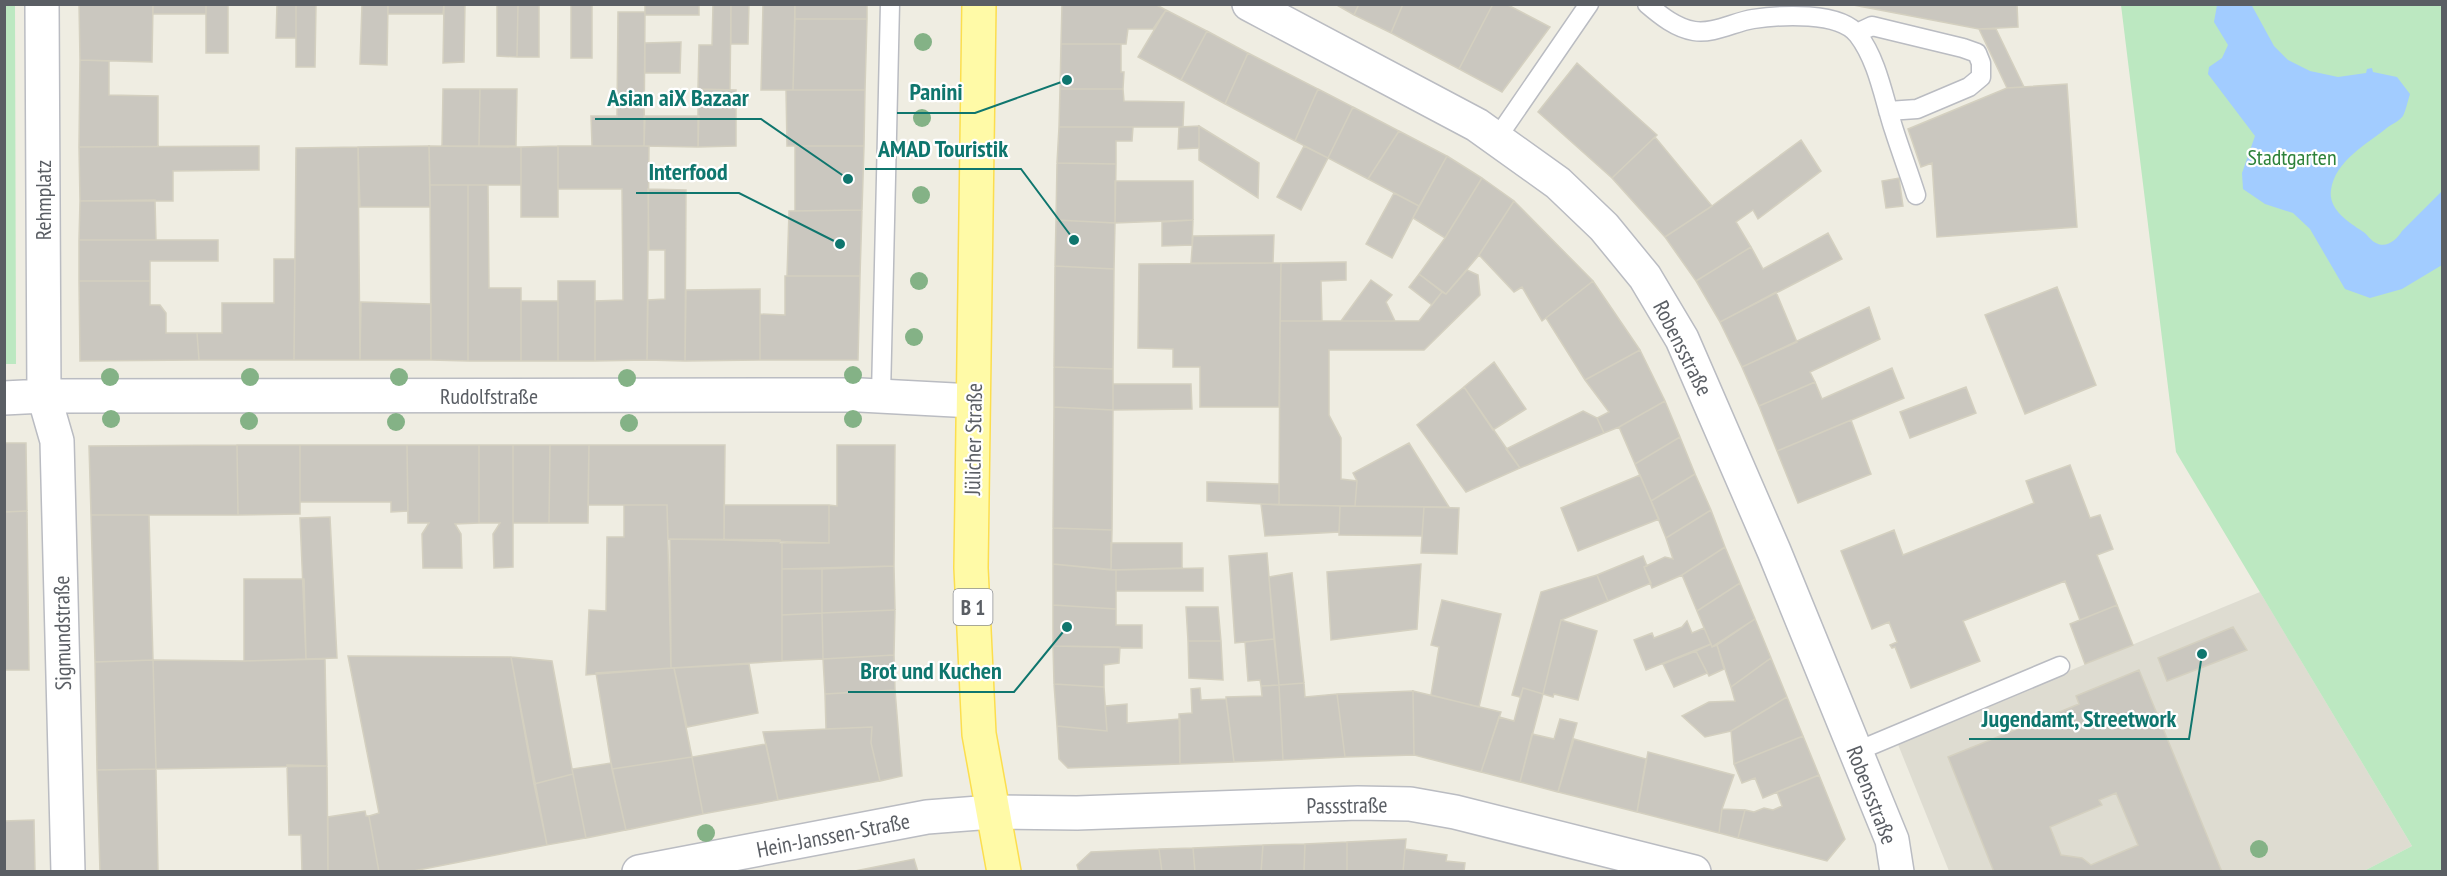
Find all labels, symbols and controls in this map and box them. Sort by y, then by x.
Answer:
callout: Panini [897,71,975,113]
text: Panini [909,76,963,107]
callout: Asian aiX Bazaar [595,77,761,119]
text: Asian aiX Bazaar [606,82,750,113]
callout: AMAD Touristik [865,127,1021,169]
text: AMAD Touristik [877,133,1008,164]
park label: Stadtgarten [2247,143,2337,171]
callout: Interfood [636,151,739,193]
text: Interfood [648,156,728,187]
street label: Rehmplatz [29,160,57,240]
street label: Robensstraße [1647,296,1719,400]
street label: Rudolfstraße [440,382,538,410]
street label: Jülicher Straße [958,383,988,496]
street label: Sigmundstraße [47,575,77,691]
road number: B 1 [954,589,992,625]
callout: Brot und Kuchen [848,650,1014,692]
text: Brot und Kuchen [860,655,1002,686]
callout: Jugendamt, Streetwork [1969,697,2189,739]
text: Jugendamt, Streetwork [1981,703,2177,734]
street label: Robensstraße [1840,742,1904,848]
street label: Passstraße [1306,790,1388,820]
street label: Hein-Janssen-Straße [754,806,912,864]

